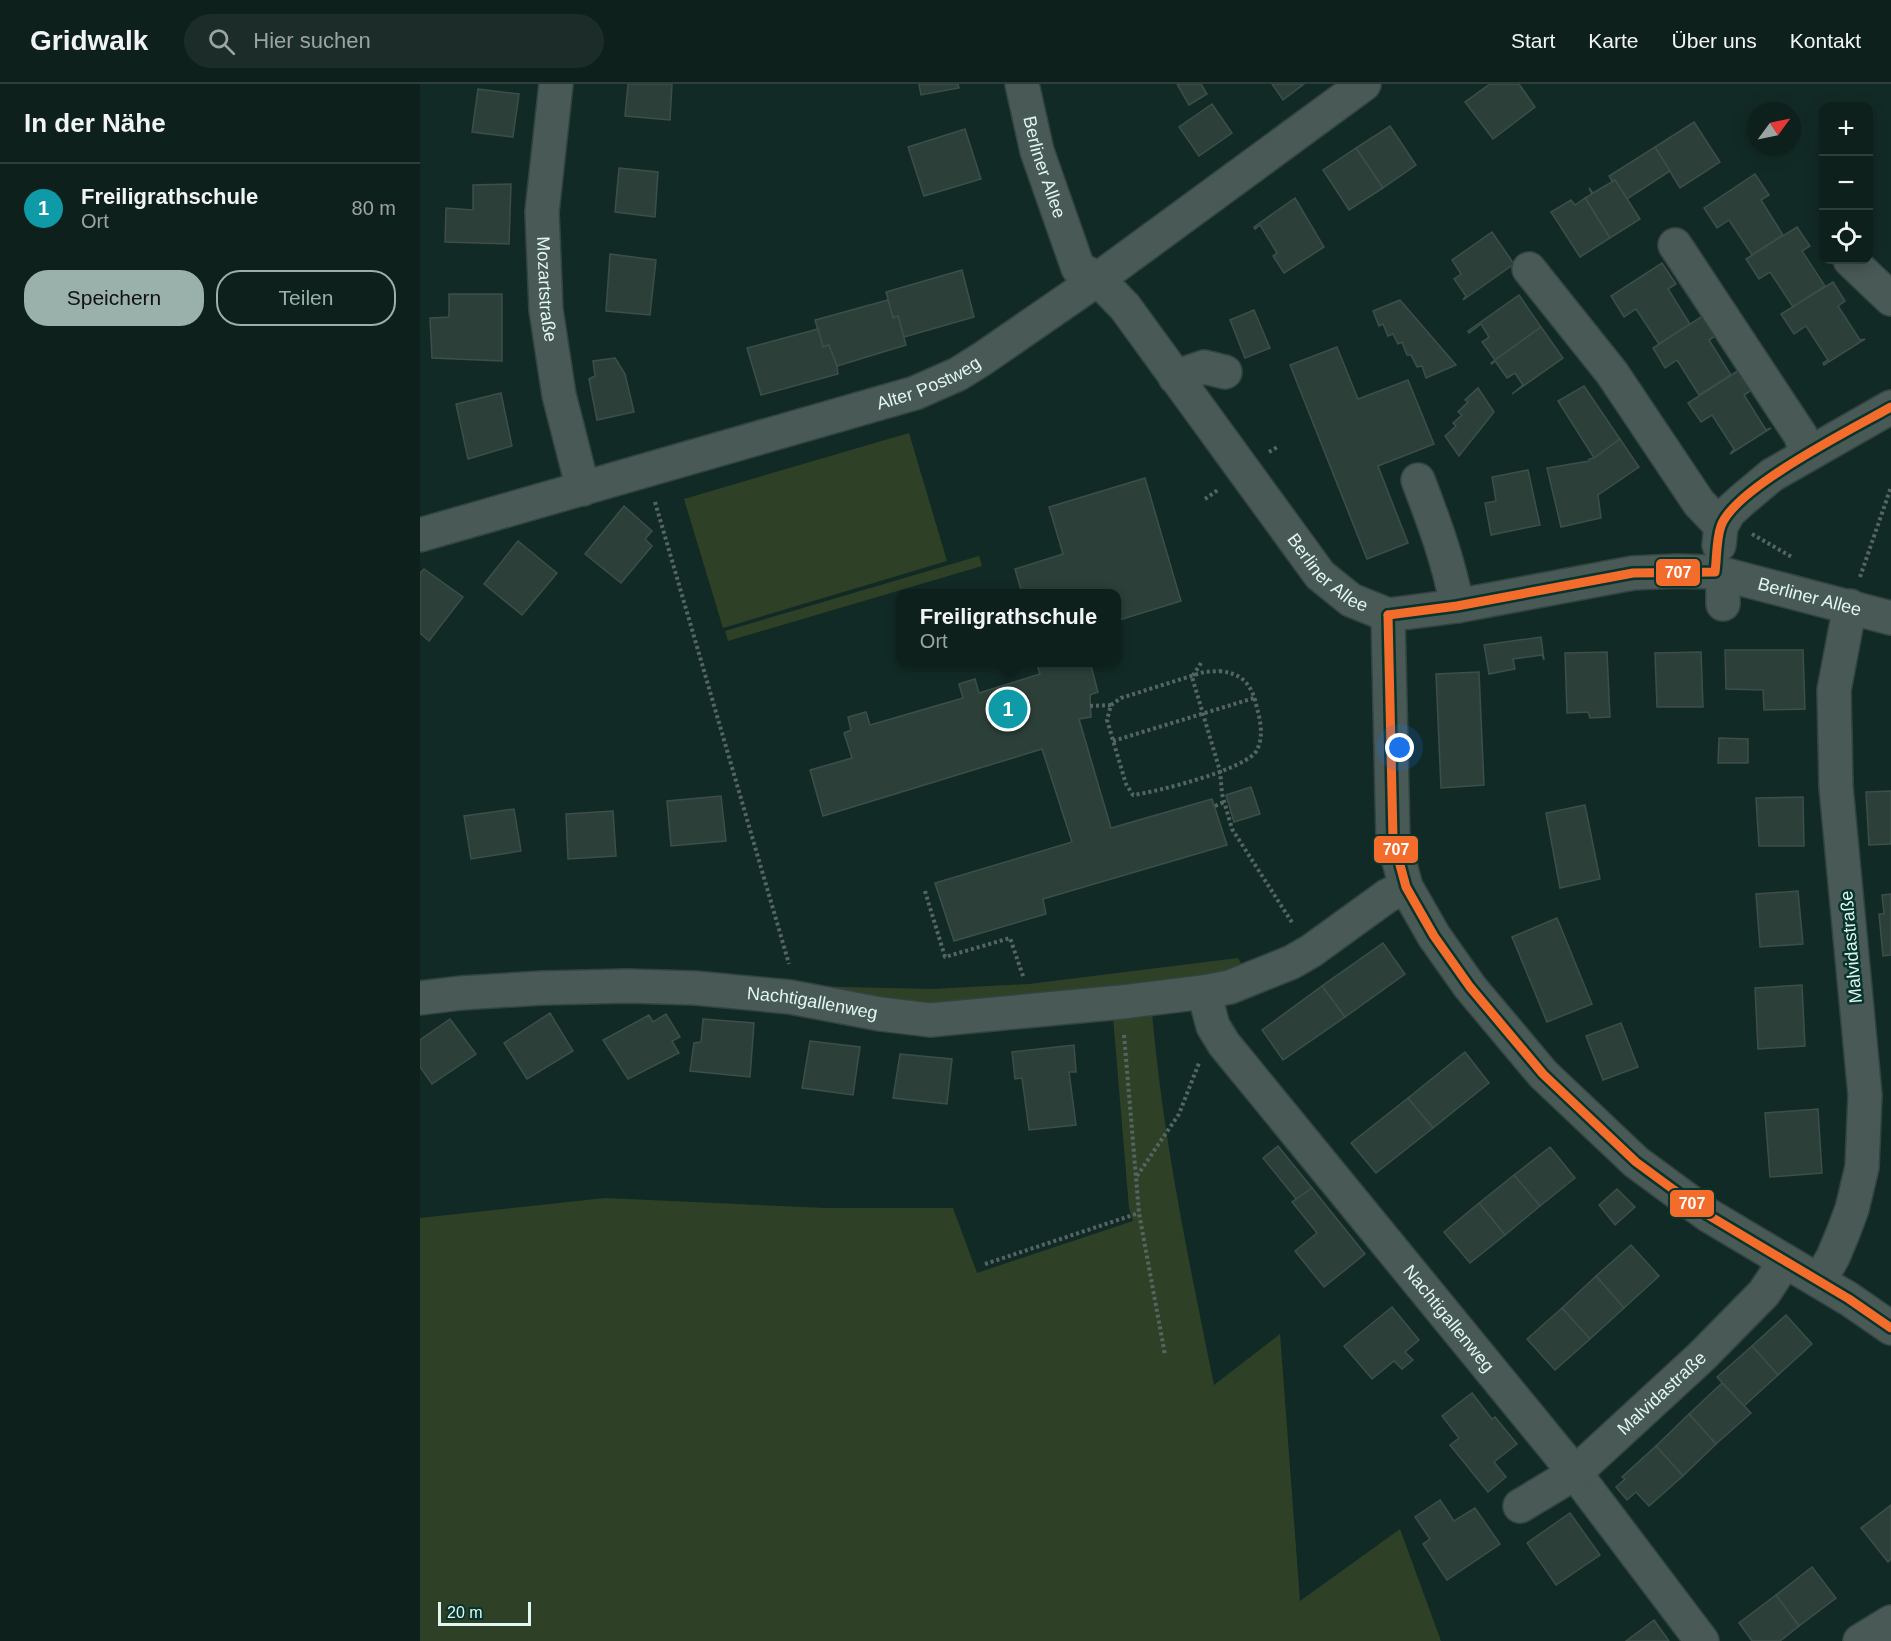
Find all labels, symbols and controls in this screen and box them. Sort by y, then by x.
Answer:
search box [184,14,604,68]
text: Gridwalk [30,25,148,56]
icon: search [205,25,238,58]
text: Hier suchen [253,28,371,53]
text: Start [1511,29,1555,52]
text: Karte [1588,29,1639,52]
text: Über uns [1672,29,1757,52]
text: Kontakt [1790,29,1861,52]
north arrow [1747,102,1801,156]
map controls [1819,102,1873,264]
button: + [1819,102,1873,156]
text: In der Nähe [24,108,166,138]
street label: Berliner Allee [1019,114,1070,221]
button: − [1819,156,1873,210]
text: Freiligrathschule [81,184,258,209]
text: 1 [38,197,49,219]
text: 80 m [352,197,396,219]
text: Ort [81,210,109,232]
button: locate [1819,210,1873,264]
street label: Mozartstraße [533,236,561,343]
button: Speichern [24,270,204,326]
button: Teilen [216,270,396,326]
street label: Alter Postweg [874,352,984,414]
street label: Berliner Allee [1283,530,1371,616]
line badge: 707 [1655,558,1701,587]
text: 707 [1665,564,1691,581]
street label: Berliner Allee [1756,574,1863,620]
popup [896,589,1121,667]
text: Freiligrathschule [920,604,1097,629]
text: Ort [920,630,948,652]
pin: 1 [988,686,1028,732]
your location [1385,733,1414,762]
line badge: 707 [1373,835,1419,864]
text: 707 [1383,841,1409,858]
street label: Malvidastraße [1836,890,1866,1004]
street label: Nachtigallenweg [746,983,879,1023]
line badge: 707 [1669,1189,1715,1218]
text: 707 [1679,1195,1705,1212]
street label: Nachtigallenweg [1399,1261,1498,1376]
street label: Malvidastraße [1613,1348,1710,1439]
scale bar [438,1599,531,1626]
text: 20 m [447,1604,483,1621]

